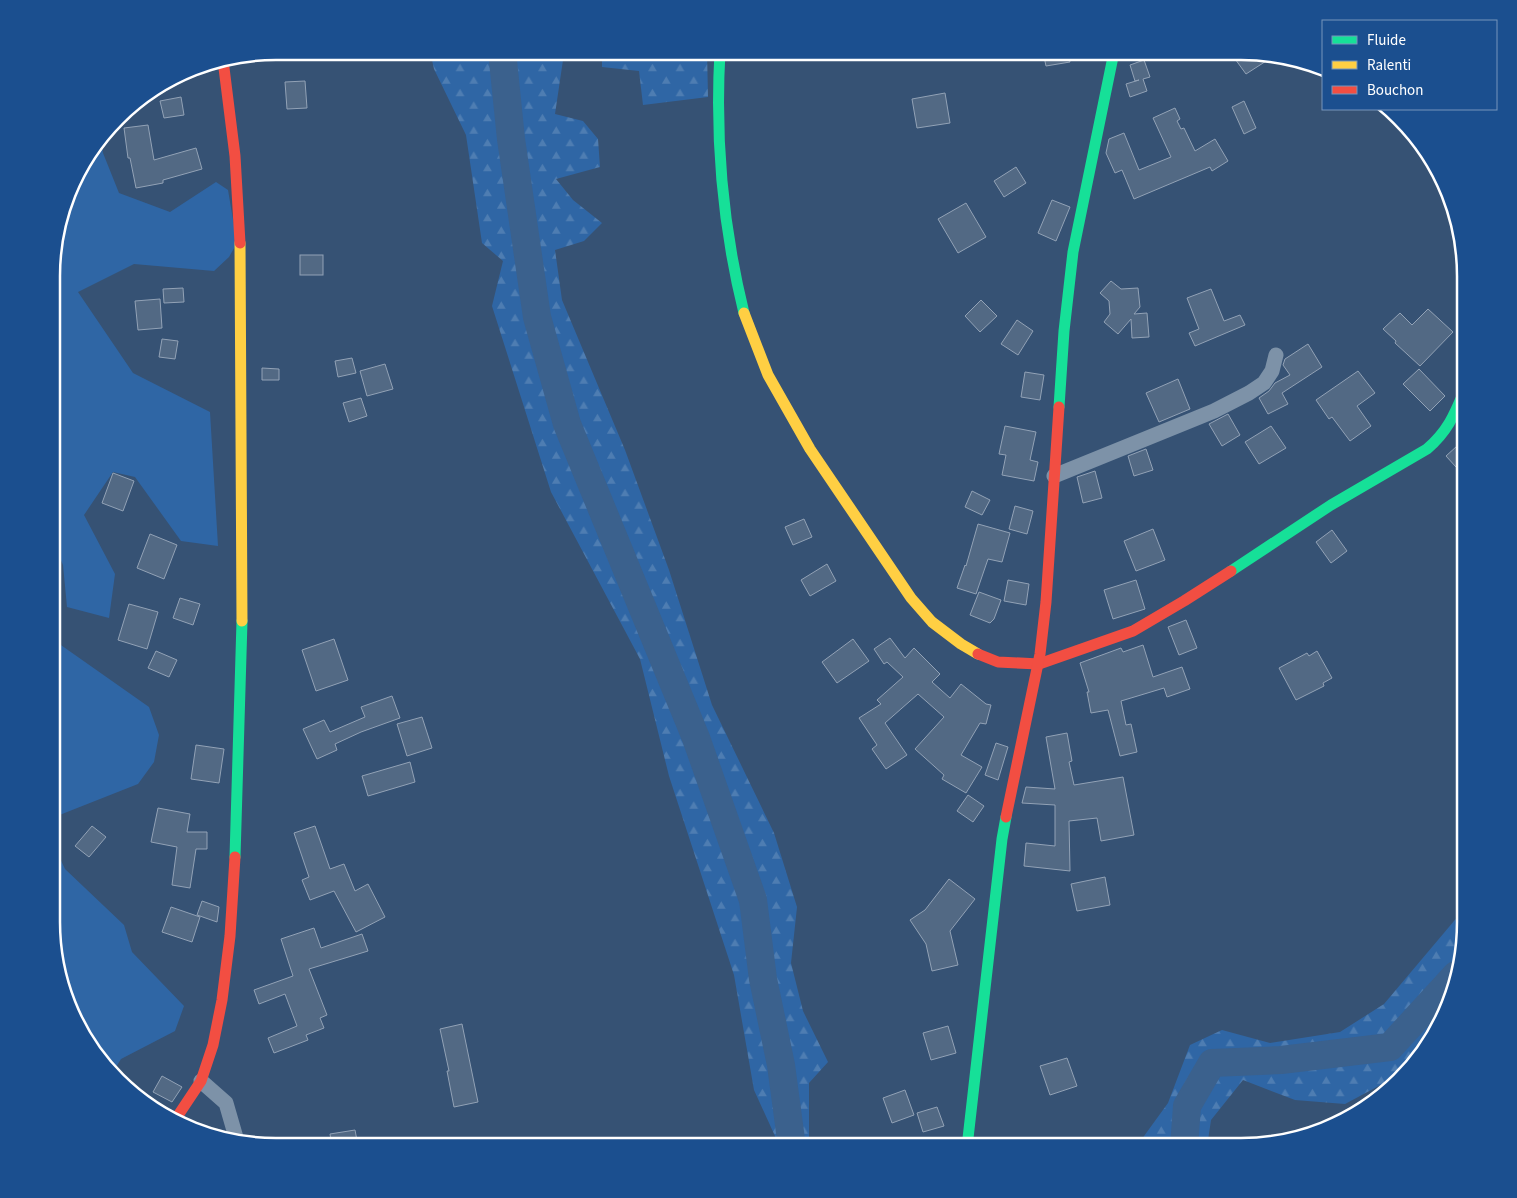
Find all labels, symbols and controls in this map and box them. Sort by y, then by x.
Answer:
legend [1322,20,1497,110]
text: Fluide [1367,30,1406,51]
text: Ralenti [1367,55,1411,76]
text: Bouchon [1367,80,1423,101]

